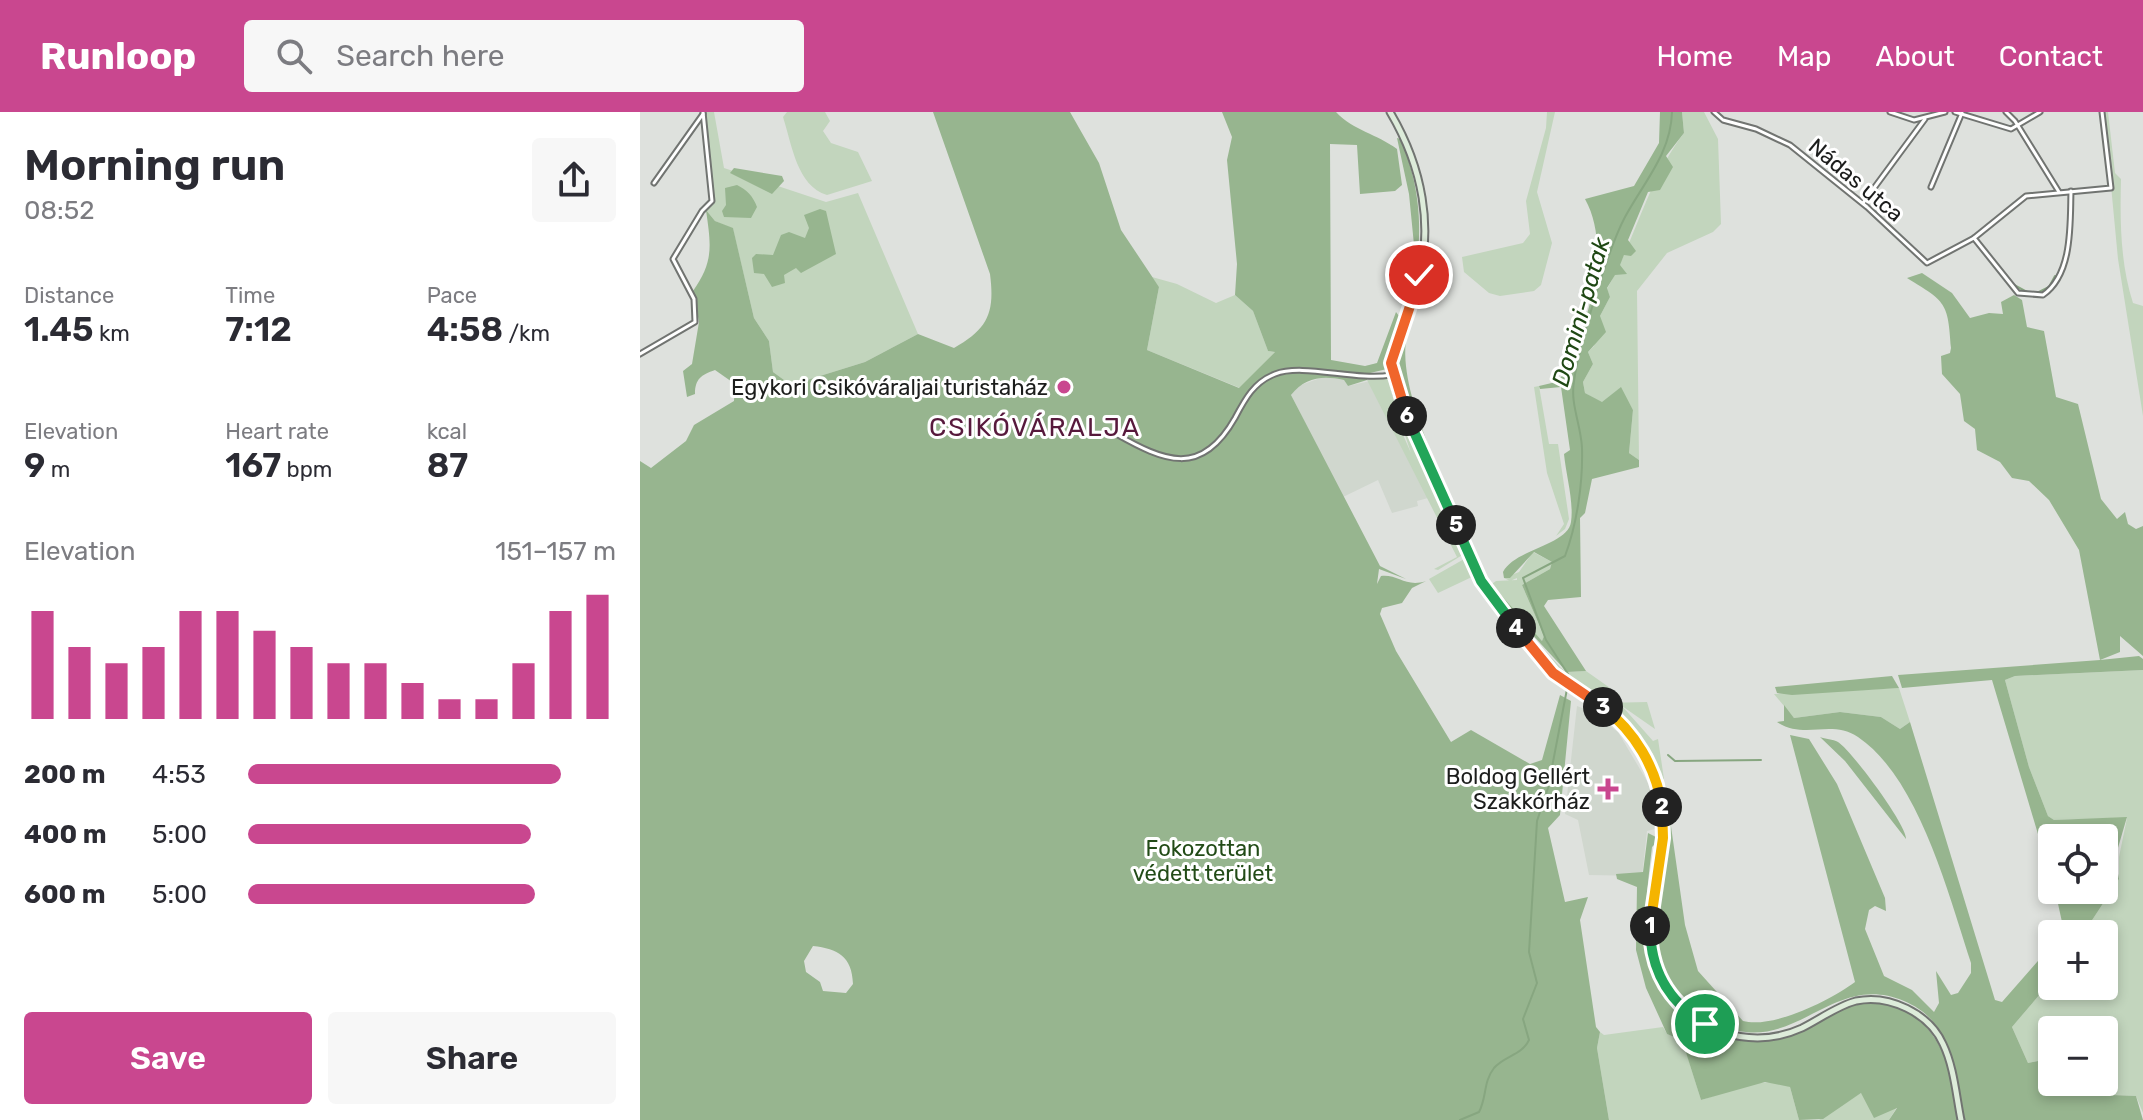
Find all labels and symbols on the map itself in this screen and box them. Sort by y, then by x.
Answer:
street label: Nádas utca [1803,133,1909,227]
water label: Domini-patak [1546,234,1616,390]
pin [1385,241,1453,309]
place label: Egykori Csikóváraljai turistaház [731,374,1048,401]
marker: Egykori Csikóváraljai turistaház [1055,378,1073,396]
pin: 6 [1387,396,1427,436]
district label: CSIKÓVÁRALJA [929,412,1141,443]
pin: 5 [1436,505,1476,545]
pin: 4 [1496,608,1536,648]
pin: 3 [1583,687,1623,727]
place label: Boldog Gellért Szakkórház [1446,763,1590,815]
marker: Boldog Gellért Szakkórház [1597,778,1619,800]
pin: 2 [1642,787,1682,827]
park label: Fokozottan védett terület [1133,835,1274,887]
pin: 1 [1630,906,1670,946]
pin [1671,990,1739,1058]

